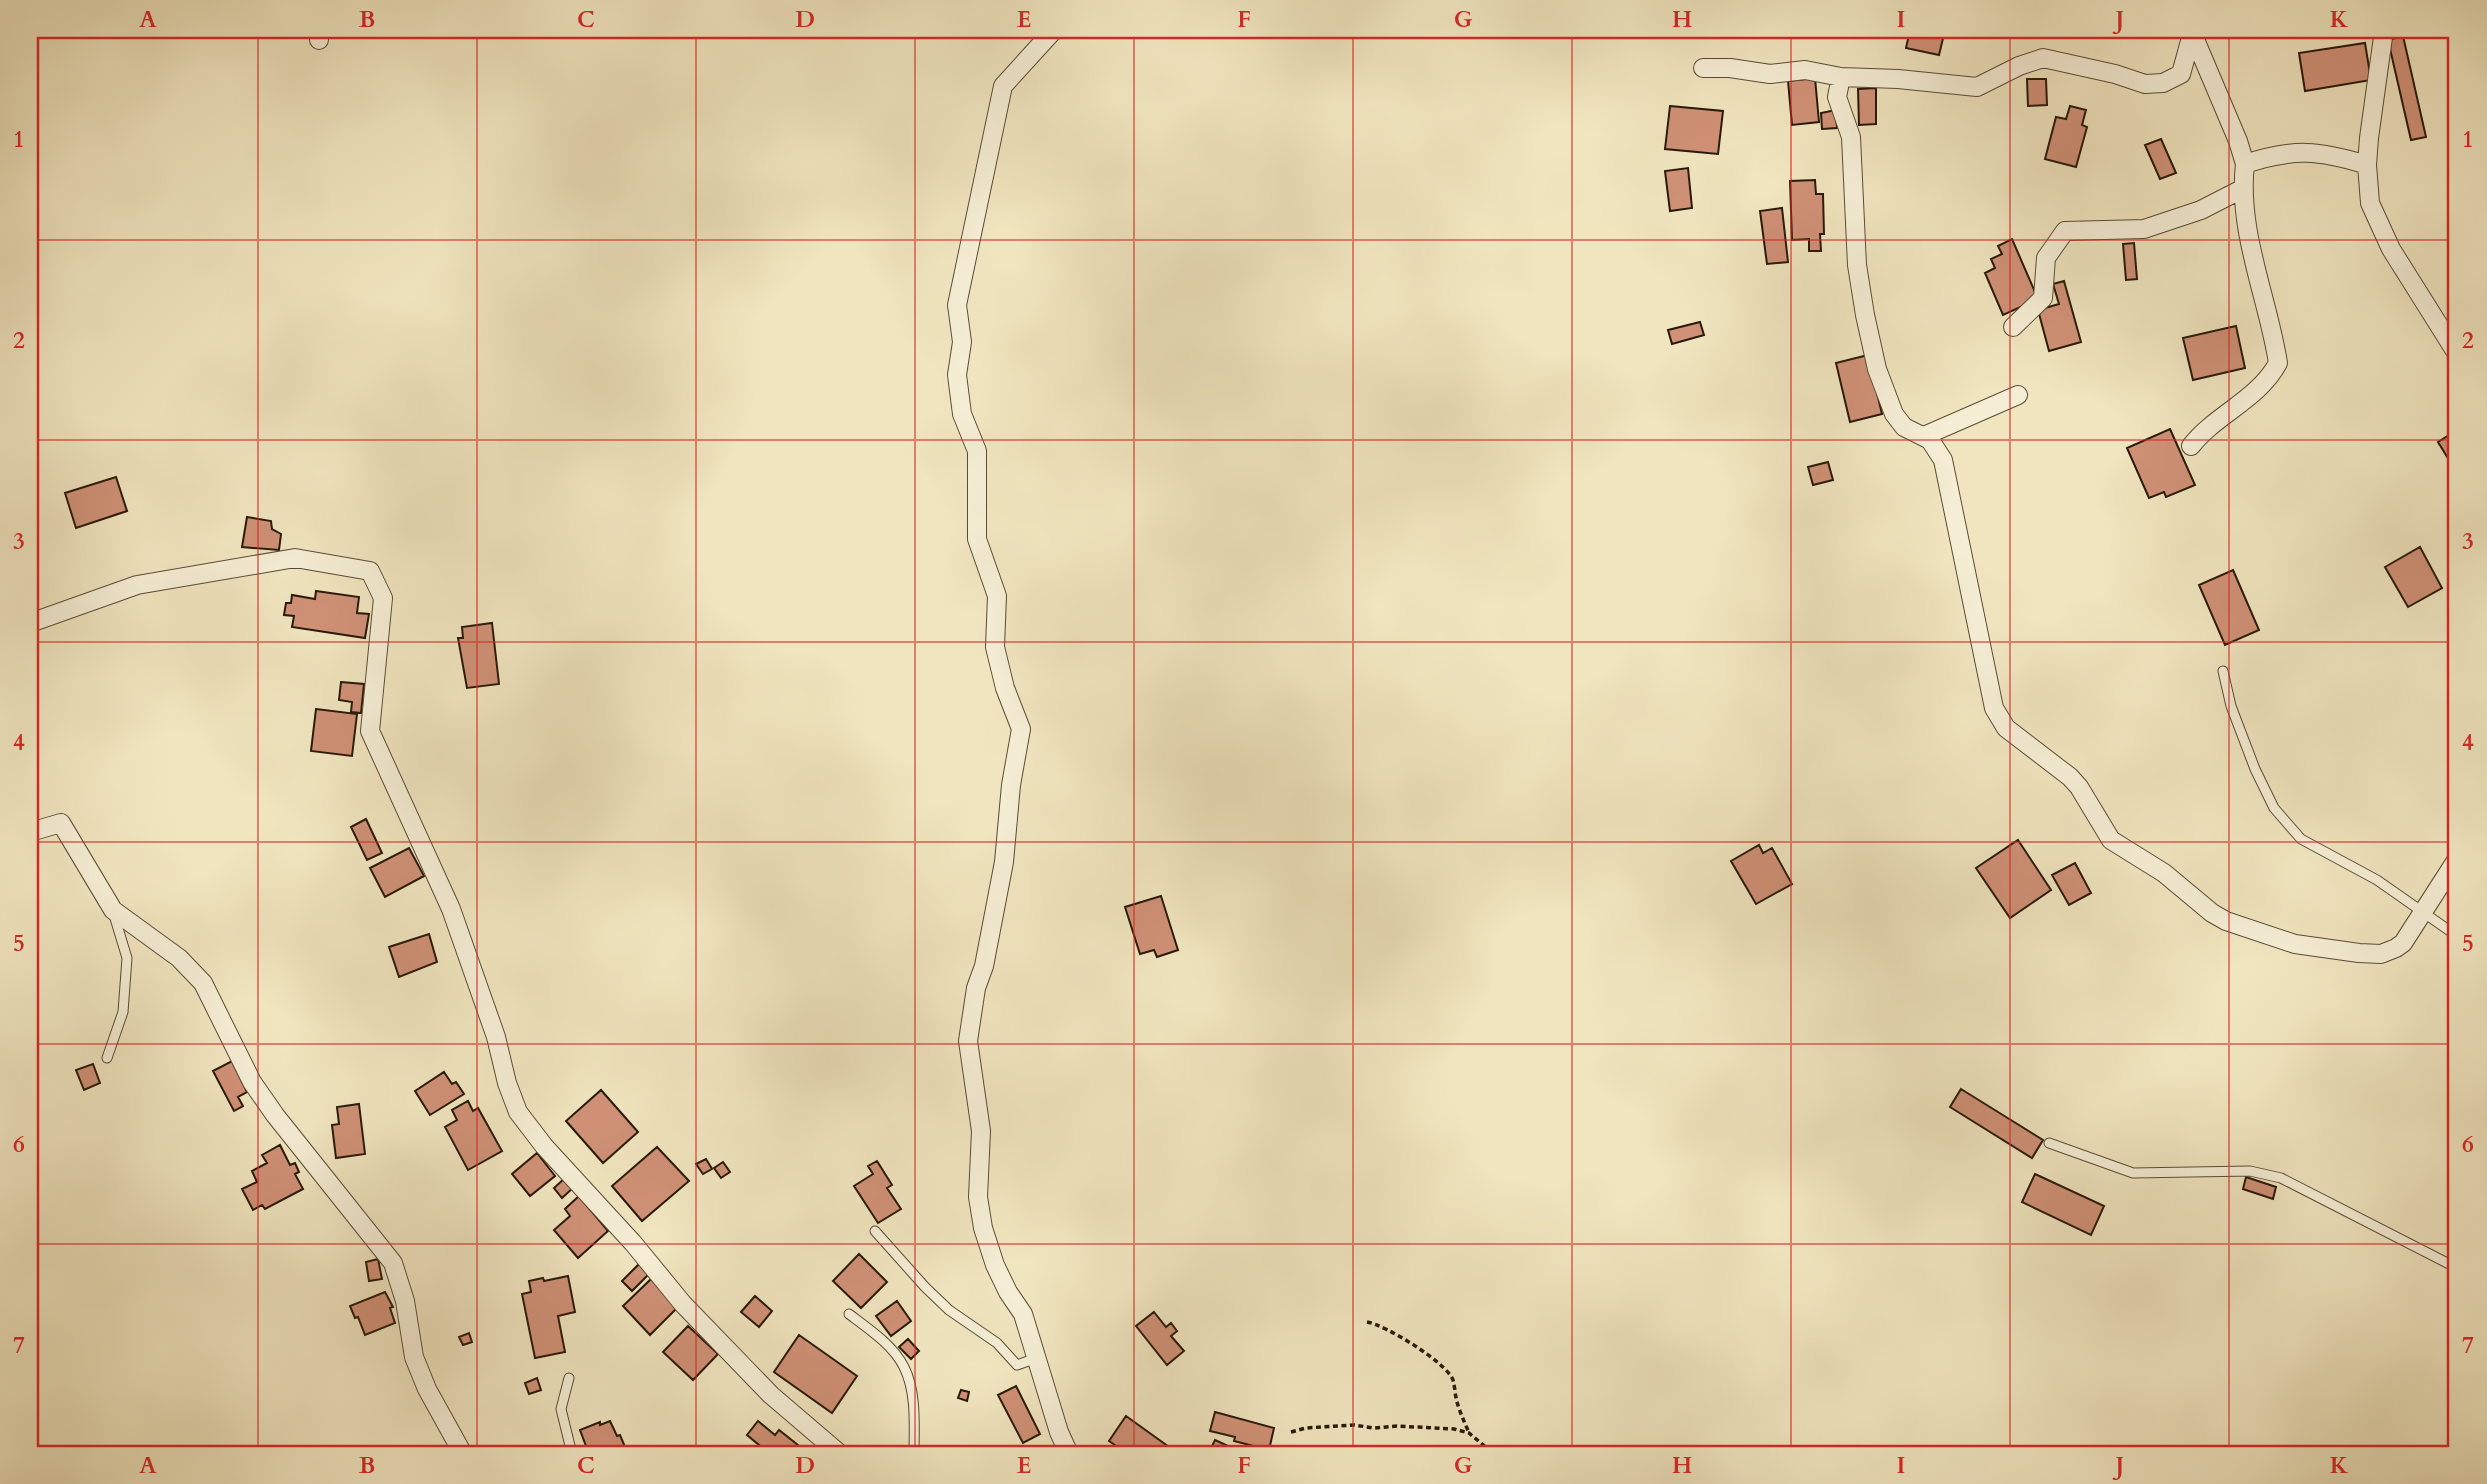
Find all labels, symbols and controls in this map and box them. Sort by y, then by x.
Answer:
text: A [139,4,157,35]
text: B [359,4,375,35]
text: C [577,4,595,35]
text: D [795,4,815,35]
text: E [1017,4,1031,35]
text: F [1237,4,1251,35]
text: G [1454,4,1473,35]
text: H [1672,4,1692,35]
text: I [1897,4,1905,35]
text: J [2113,4,2124,35]
text: K [2330,4,2349,35]
text: 1 [13,124,25,155]
text: 1 [2462,124,2474,155]
text: 2 [13,325,25,356]
text: 2 [2462,325,2474,356]
text: 3 [13,526,25,557]
text: 3 [2462,526,2474,557]
text: 4 [13,727,25,758]
text: 4 [2462,727,2474,758]
text: 5 [13,928,25,959]
text: 5 [2462,928,2474,959]
text: 6 [13,1129,25,1160]
text: 6 [2462,1129,2474,1160]
text: 7 [13,1330,25,1361]
text: 7 [2462,1330,2474,1361]
text: A [139,1450,157,1481]
text: B [359,1450,375,1481]
text: C [577,1450,595,1481]
text: D [795,1450,815,1481]
text: E [1017,1450,1031,1481]
text: F [1237,1450,1251,1481]
text: G [1454,1450,1473,1481]
text: H [1672,1450,1692,1481]
text: I [1897,1450,1905,1481]
text: J [2113,1450,2124,1481]
text: K [2330,1450,2349,1481]

